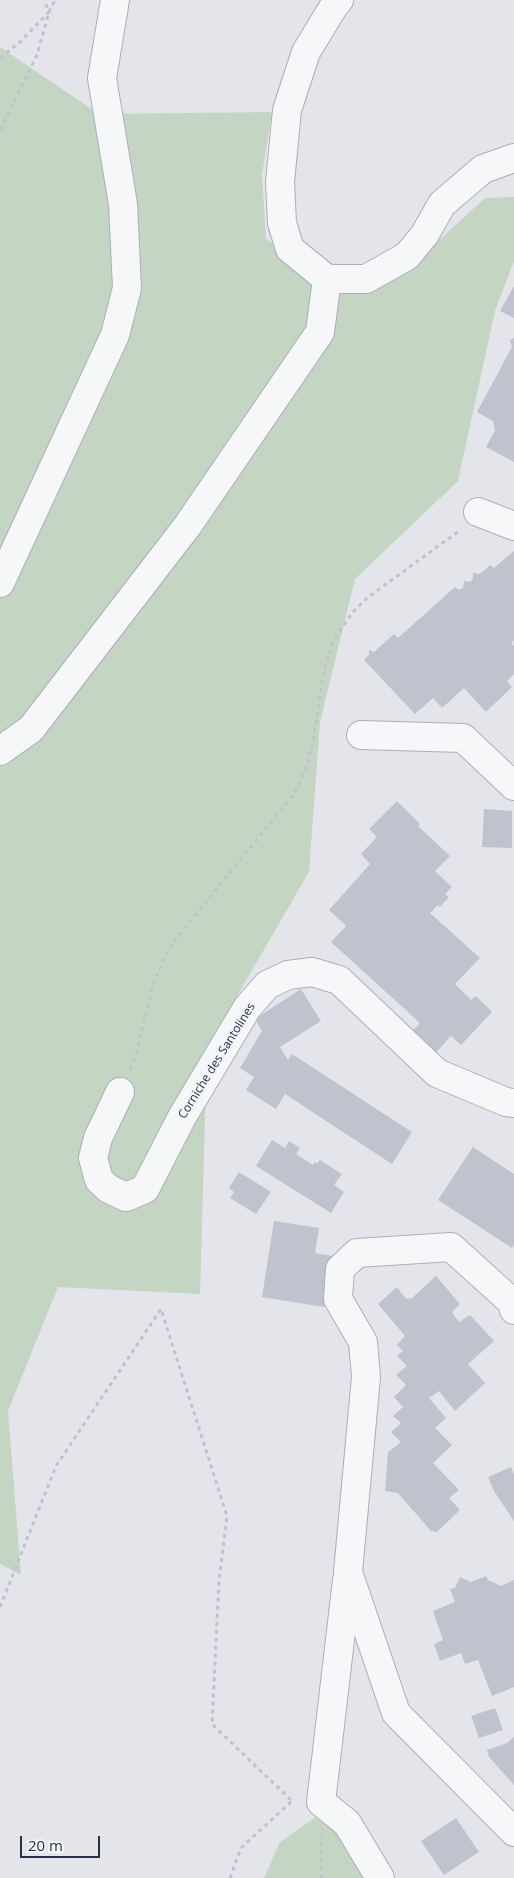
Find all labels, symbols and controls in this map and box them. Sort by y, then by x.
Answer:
street label: Corniche des Santolines [175,1000,259,1122]
scale bar [22,1826,102,1858]
text: 20 m [28,1835,63,1855]

